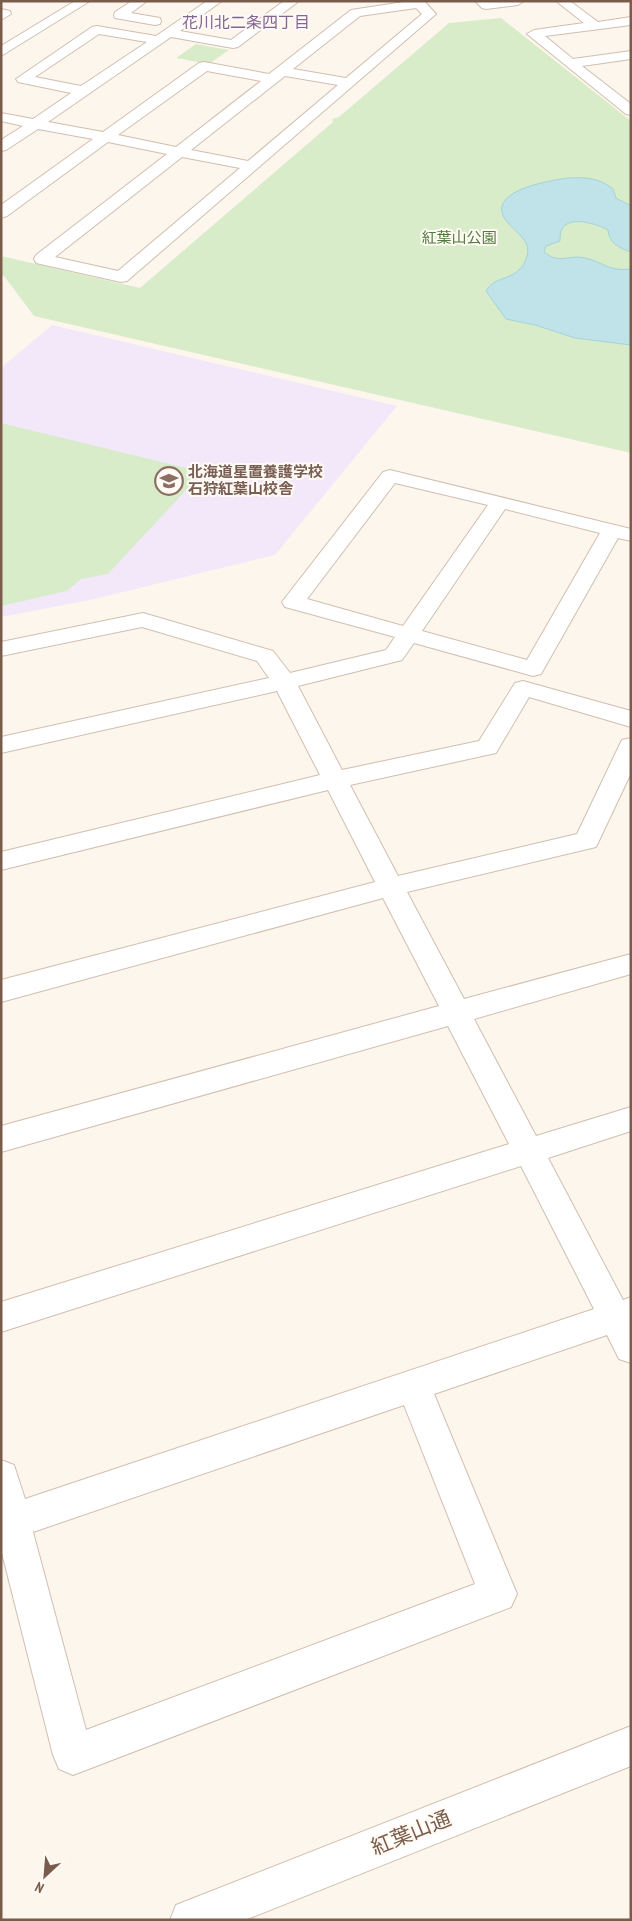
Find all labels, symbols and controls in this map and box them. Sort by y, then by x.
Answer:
district label: 花川北二条四丁目 [182,12,310,32]
park label: 紅葉山公園 [421,228,497,247]
place label: 北海道星置養護学校 石狩紅葉山校舎 [188,462,323,498]
school or university icon: 北海道星置養護学校 石狩紅葉山校舎 [154,466,184,496]
street label: 紅葉山通 [367,1804,455,1861]
north arrow [20,1851,70,1901]
text: N [32,1878,47,1897]

